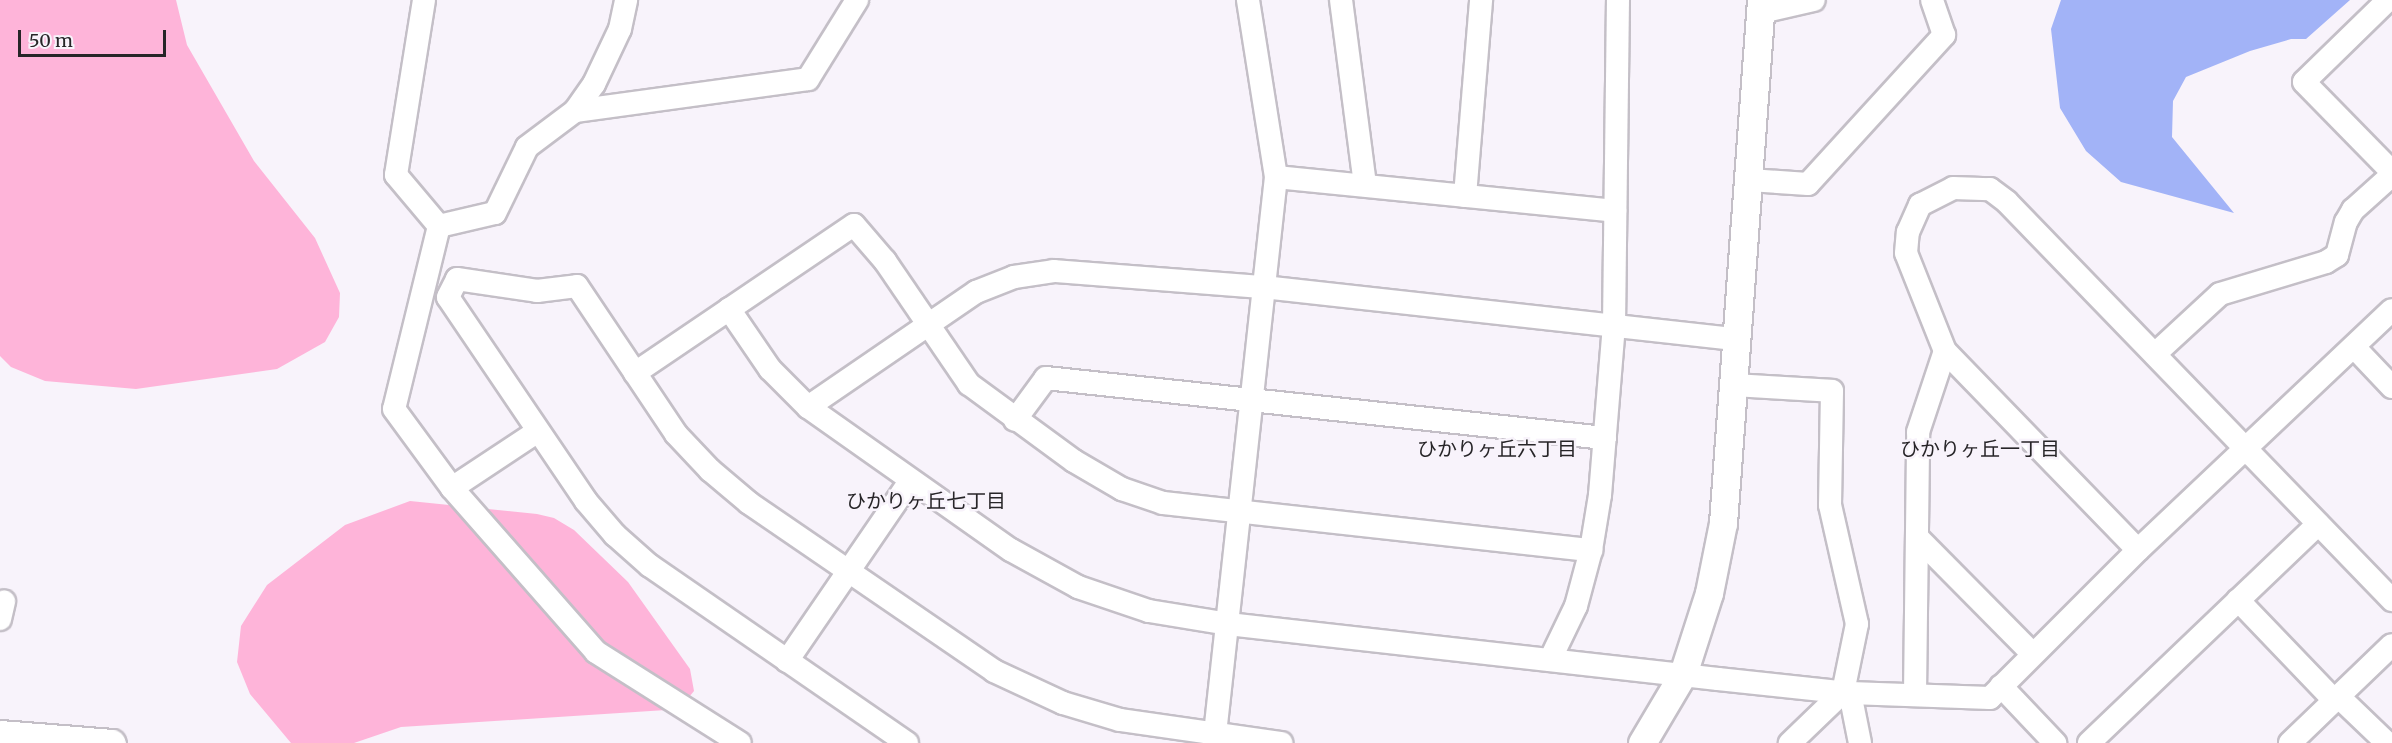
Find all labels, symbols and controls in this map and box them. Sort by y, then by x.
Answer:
scale bar [21,18,170,56]
text: 50 m [29,29,73,52]
district label: ひかりヶ丘六丁目 [1417,436,1577,460]
district label: ひかりヶ丘一丁目 [1900,436,2060,460]
district label: ひかりヶ丘七丁目 [846,488,1006,512]

